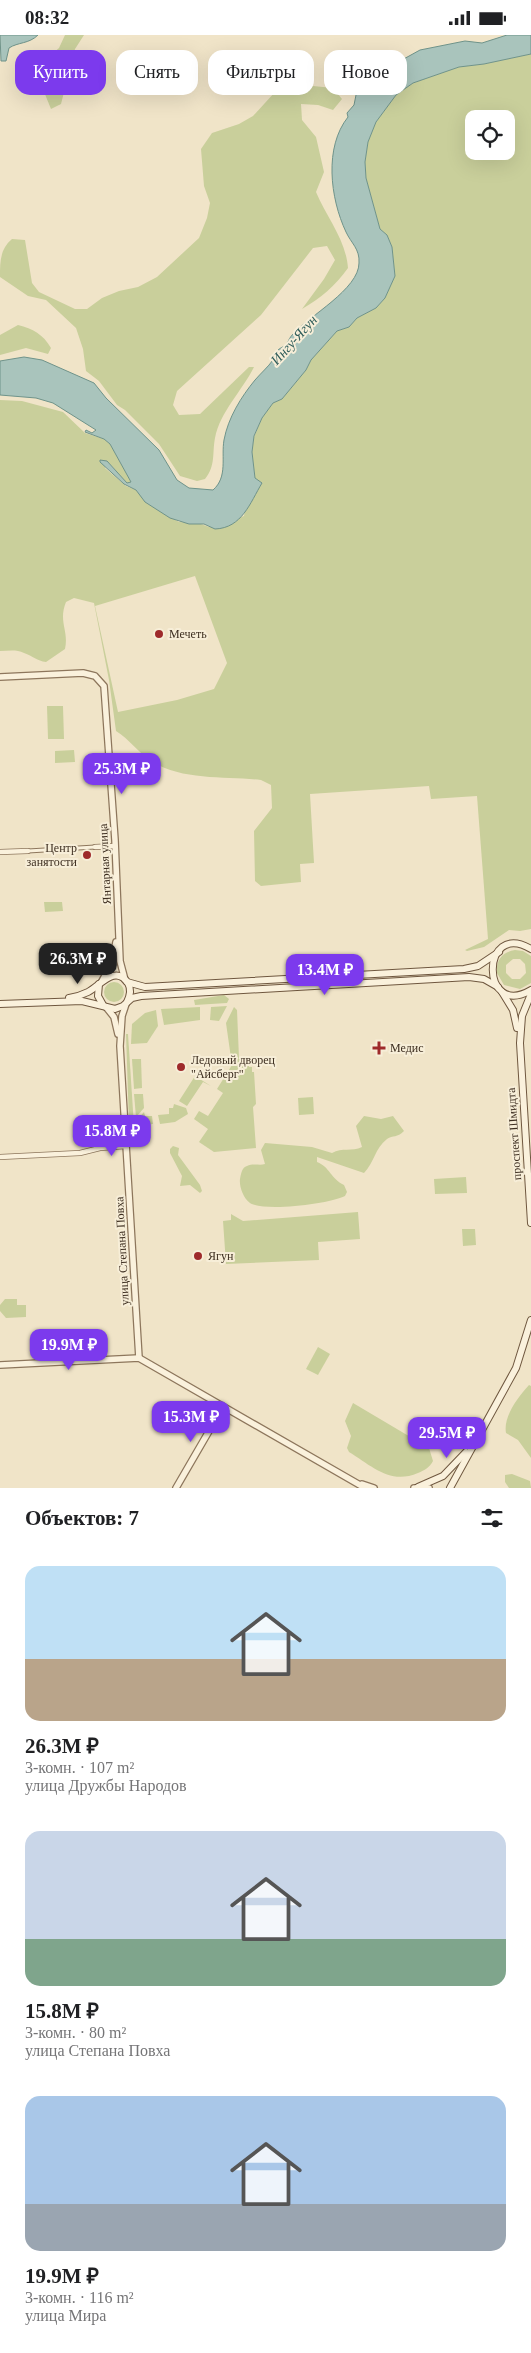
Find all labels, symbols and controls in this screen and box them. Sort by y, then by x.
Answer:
text: 08:32 [25,7,69,28]
chip: Купить [15,50,106,95]
chip: Снять [116,50,198,95]
chip: Фильтры [208,50,314,95]
chip: Новое [324,50,407,95]
map controls [465,110,515,160]
button: locate [465,110,515,160]
water label: Ингу-Ягун [267,312,320,369]
place label: Мечеть [169,627,207,641]
marker: Мечеть [153,628,165,640]
pin: 25.3M ₽ [76,753,168,795]
text: 25.3M ₽ [94,760,150,777]
street label: Янтарная улица [96,822,114,905]
place label: Центр занятости [27,841,78,869]
marker: Центр занятости [81,849,93,861]
pin: 26.3M ₽ [32,943,124,985]
text: 26.3M ₽ [50,950,106,967]
pin: 13.4M ₽ [279,953,371,996]
text: 13.4M ₽ [297,961,353,978]
marker: Медис [372,1041,386,1055]
place label: Медис [390,1041,424,1055]
place label: Ледовый дворец "Айсберг" [191,1053,275,1081]
marker: Ледовый дворец "Айсберг" [175,1061,187,1073]
street label: проспект Шмидта [504,1087,524,1181]
pin: 15.8M ₽ [66,1115,158,1157]
text: 15.8M ₽ [84,1122,140,1139]
street label: улица Степана Повха [112,1196,132,1306]
place label: Ягун [208,1249,234,1263]
marker: Ягун [192,1250,204,1262]
pin: 19.9M ₽ [23,1329,115,1371]
text: 19.9M ₽ [41,1336,97,1353]
pin: 15.3M ₽ [145,1401,237,1443]
text: 15.3M ₽ [163,1408,219,1425]
pin: 29.5M ₽ [401,1417,493,1459]
text: 29.5M ₽ [419,1424,475,1441]
icon: filters [478,1504,506,1532]
text: Объектов: 7 [25,1506,139,1530]
icon: home [221,1599,311,1689]
text: 26.3M ₽ [25,1734,99,1758]
text: 3-комн. · 107 m² [25,1759,134,1776]
text: улица Дружбы Народов [25,1777,187,1794]
icon: home [221,1864,311,1954]
text: 15.8M ₽ [25,1999,99,2023]
text: 3-комн. · 80 m² [25,2024,126,2041]
text: улица Степана Повха [25,2042,170,2059]
icon: home [221,2129,311,2219]
text: 19.9M ₽ [25,2264,99,2288]
text: 3-комн. · 116 m² [25,2289,134,2306]
text: улица Мира [25,2307,106,2324]

